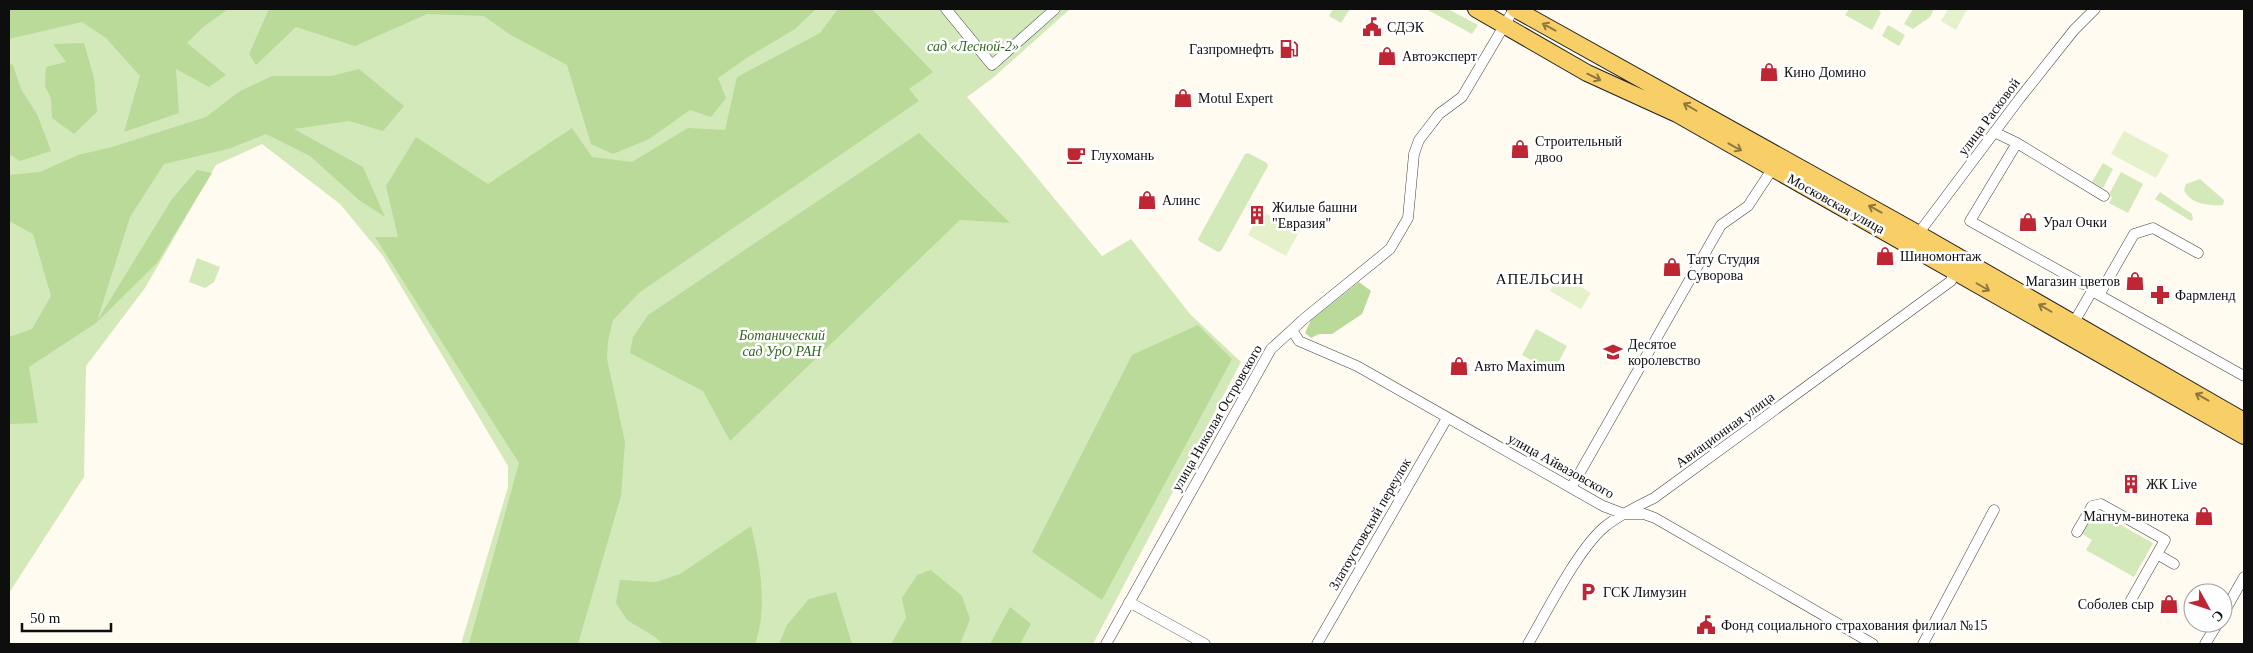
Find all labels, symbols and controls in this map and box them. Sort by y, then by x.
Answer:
public building icon: СДЭК [1361,16,1383,38]
place label: СДЭК [1387,20,1425,35]
one-way arrow [1541,22,1556,32]
fuel station icon: Газпромнефть [1278,38,1300,60]
park label: сад «Лесной-2» [927,39,1019,54]
place label: Газпромнефть [1189,42,1274,57]
shop icon: Автоэксперт [1376,45,1398,67]
place label: Автоэксперт [1402,49,1477,64]
shop icon: Кино Домино [1758,61,1780,83]
place label: Кино Домино [1784,65,1866,80]
one-way arrow [1587,72,1602,82]
street label: улица Расковой [1955,75,2023,158]
shop icon: Motul Expert [1172,87,1194,109]
place label: Motul Expert [1198,91,1273,106]
one-way arrow [1683,101,1698,111]
place label: Строительный двоо [1535,134,1623,165]
shop icon: Строительный двоо [1509,138,1531,160]
one-way arrow [1727,142,1741,152]
cafe icon: Глухомань [1065,144,1087,166]
place label: Глухомань [1091,148,1154,163]
street label: Московская улица [1785,171,1888,237]
shop icon: Алинс [1136,189,1158,211]
place label: Алинс [1162,193,1200,208]
place label: Жилые башни "Евразия" [1272,200,1358,231]
building icon: Жилые башни "Евразия" [1246,204,1268,226]
one-way arrow [1868,204,1883,214]
shop icon: Урал Очки [2017,211,2039,233]
place label: Урал Очки [2043,215,2107,230]
shop icon: Шиномонтаж [1874,245,1896,267]
place label: Шиномонтаж [1900,249,1982,264]
place label: Тату Студия Суворова [1687,252,1760,283]
shop icon: Тату Студия Суворова [1661,256,1683,278]
shop icon: Магазин цветов [2124,270,2146,292]
district label: АПЕЛЬСИН [1496,271,1584,287]
place label: Магазин цветов [2026,274,2120,289]
one-way arrow [1975,283,1990,292]
pharmacy icon: Фармленд [2149,284,2171,306]
place label: Фармленд [2175,288,2236,303]
one-way arrow [2039,302,2053,312]
park label: Ботанический сад УрО РАН [738,328,825,359]
place label: Десятое королевство [1628,337,1700,368]
school or university icon: Десятое королевство [1602,341,1624,363]
street label: улица Николая Островского [1169,342,1265,494]
shop icon: Авто Maximum [1448,355,1470,377]
place label: Авто Maximum [1474,359,1565,374]
street label: Авиационная улица [1673,389,1778,471]
one-way arrow [2195,391,2209,401]
street label: улица Айвазовского [1505,431,1617,501]
street label: Златоустовский переулок [1326,455,1414,593]
building icon: ЖК Live [2120,473,2142,495]
place label: ЖК Live [2146,477,2197,492]
shop icon: Магнум-винотека [2193,505,2215,527]
place label: Магнум-винотека [2083,509,2190,524]
parking icon: ГСК Лимузин [1577,581,1599,603]
north arrow [2183,583,2233,633]
place label: ГСК Лимузин [1603,585,1687,600]
shop icon: Соболев сыр [2158,593,2180,615]
place label: Соболев сыр [2078,597,2154,612]
scale bar [22,600,111,632]
text: С [2209,607,2227,625]
text: 50 m [30,610,61,626]
public building icon: Фонд социального страхования филиал №15 [1695,614,1717,636]
place label: Фонд социального страхования филиал №15 [1721,618,1987,633]

